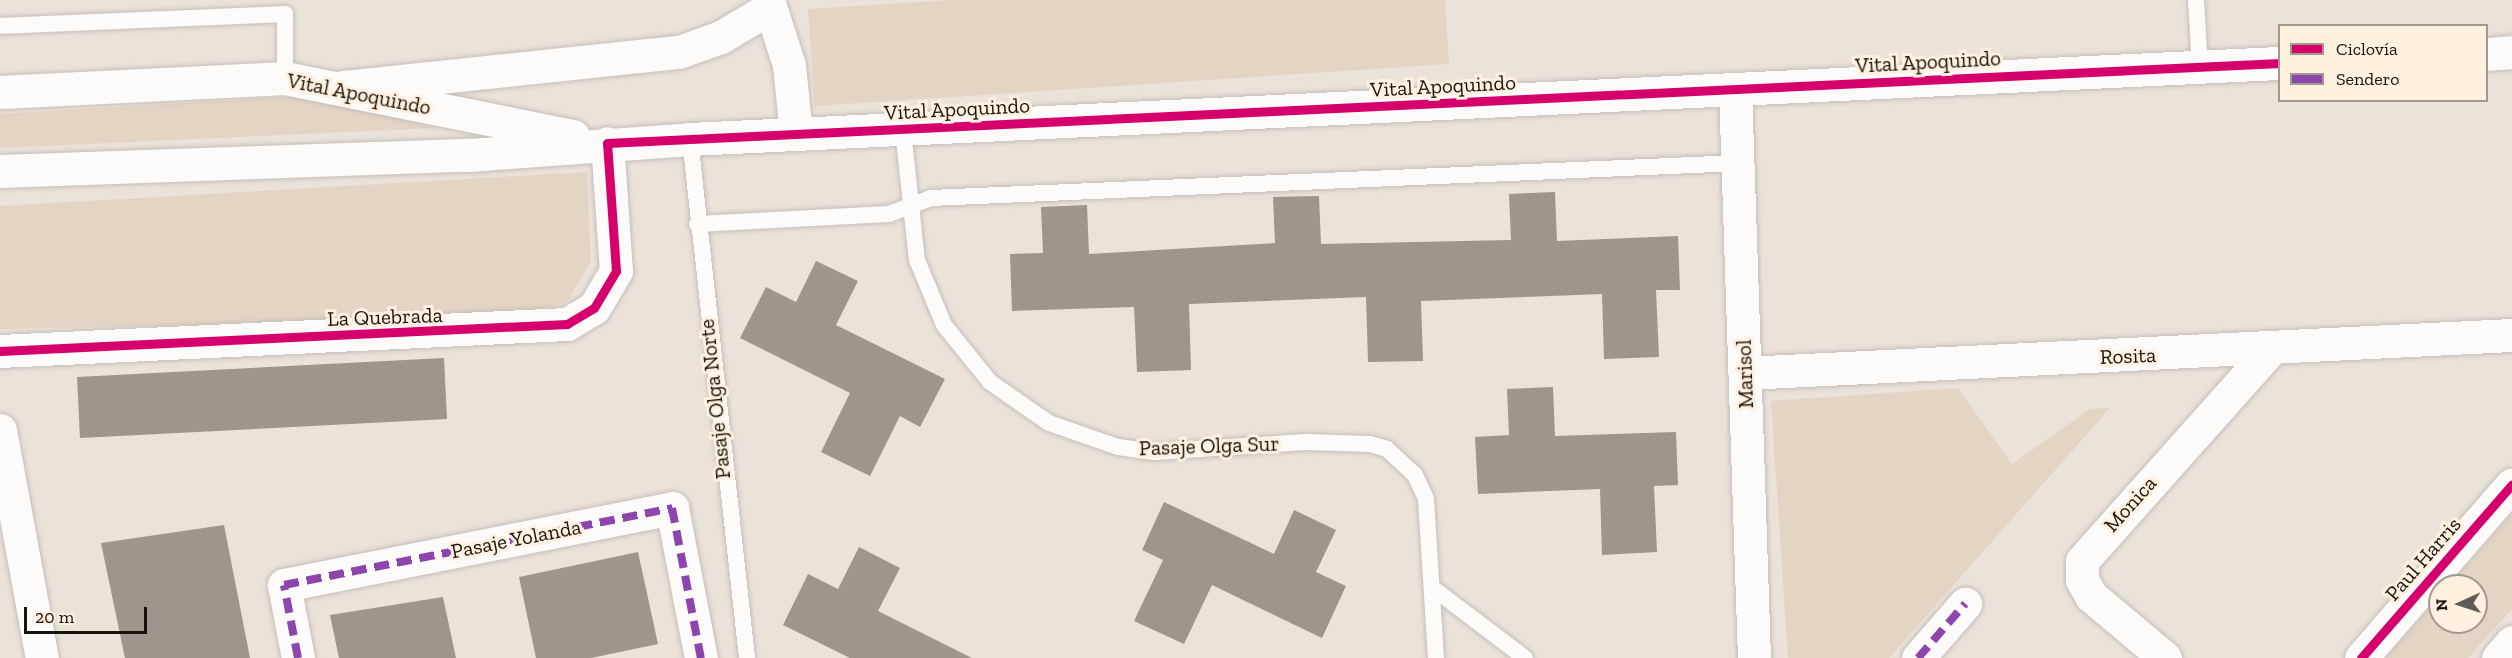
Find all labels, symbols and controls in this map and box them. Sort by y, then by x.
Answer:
legend [2278,24,2488,102]
text: Ciclovía [2336,38,2398,60]
street label: Vital Apoquindo [1854,46,2002,78]
street label: Vital Apoquindo [285,68,433,120]
text: Sendero [2336,68,2400,90]
street label: Vital Apoquindo [1369,70,1517,102]
street label: Vital Apoquindo [883,93,1031,125]
street label: La Quebrada [327,302,443,332]
street label: Pasaje Olga Norte [694,318,736,480]
street label: Marisol [1731,339,1759,409]
street label: Rosita [2099,342,2157,370]
street label: Pasaje Olga Sur [1139,431,1279,461]
street label: Monica [2098,471,2162,537]
street label: Paul Harris [2380,512,2466,606]
street label: Pasaje Yolanda [448,514,584,564]
north arrow [2428,574,2488,634]
scale bar [27,595,150,633]
text: N [2432,598,2451,611]
text: 20 m [35,606,74,628]

